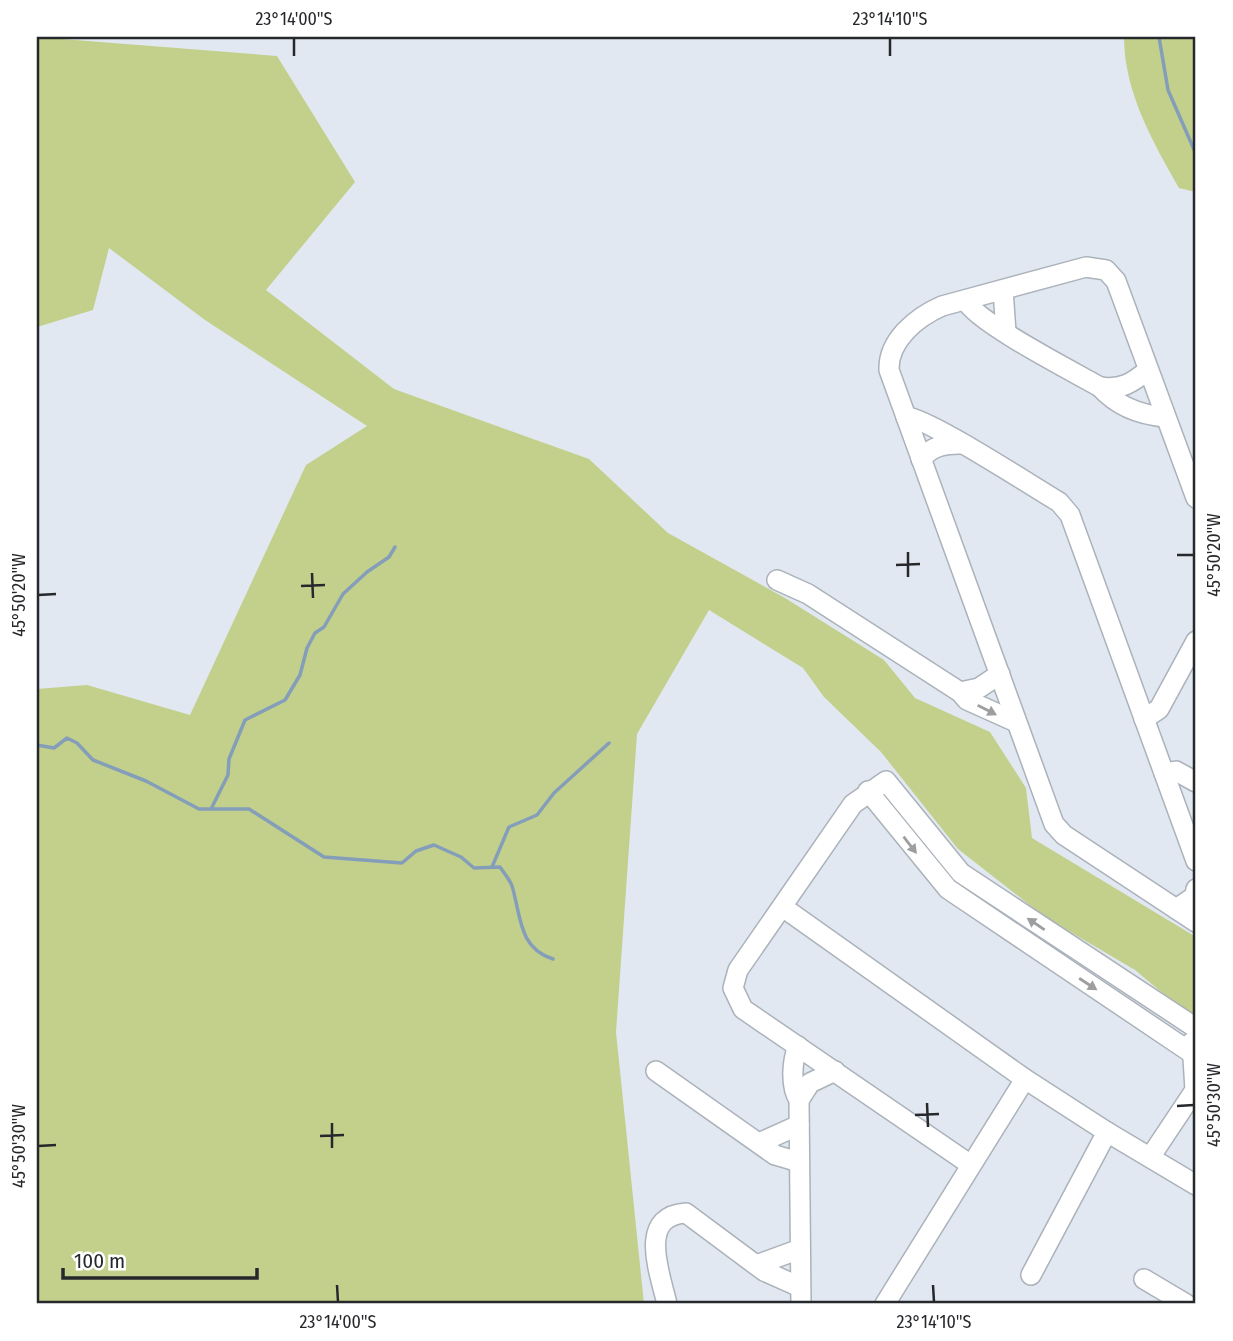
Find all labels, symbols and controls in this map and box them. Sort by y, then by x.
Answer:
text: 23°14'00"S [255,8,333,30]
text: 23°14'10"S [853,8,928,30]
text: 45°50'20"W [1203,513,1225,597]
text: 45°50'20"W [8,553,30,637]
one-way arrow [977,704,997,716]
one-way arrow [903,835,918,853]
one-way arrow [1026,918,1046,931]
one-way arrow [1079,977,1098,990]
text: 45°50'30"W [1203,1063,1225,1147]
text: 45°50'30"W [8,1104,30,1188]
scale bar [63,1236,257,1280]
text: 100 m [74,1248,125,1274]
text: 23°14'00"S [299,1311,377,1333]
text: 23°14'10"S [897,1311,972,1333]

